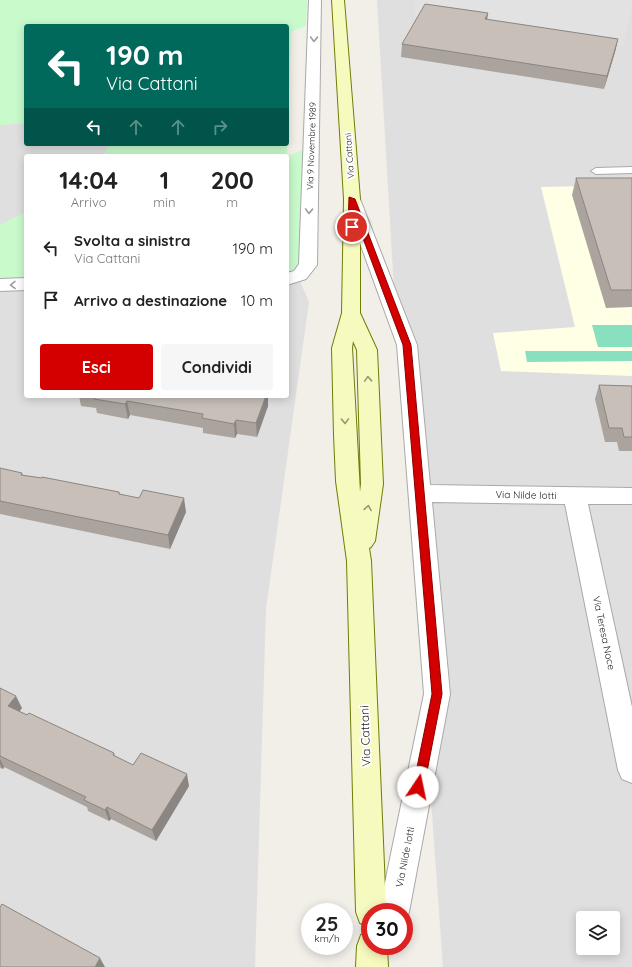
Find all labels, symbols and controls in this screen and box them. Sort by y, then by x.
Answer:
one-way arrow [310,36,318,42]
text: 190 m [106,37,184,72]
icon: left [40,40,92,92]
text: Via Cattani [106,72,198,95]
street label: Via 9 Novembre 1989 [304,102,318,190]
icon: left [83,116,105,138]
icon: ahead [125,116,147,138]
icon: ahead [167,116,189,138]
icon: right [209,116,231,138]
street label: Via Cattani [342,133,356,179]
text: 14:04 [59,165,118,195]
text: 1 [160,165,169,195]
text: 200 [211,165,254,195]
text: Arrivo [71,194,107,210]
text: min [153,194,175,210]
text: m [226,194,238,210]
one-way arrow [305,208,314,214]
pin [335,210,369,244]
icon: arrive [341,216,363,238]
text: Svolta a sinistra [74,231,190,250]
icon: left [40,237,62,259]
text: 190 m [232,239,273,258]
text: Via Cattani [74,250,140,266]
one-way arrow [10,280,16,289]
icon: arrive [40,289,62,311]
text: Arrivo a destinazione [74,291,227,310]
text: 10 m [241,291,273,310]
button: Esci [40,344,153,390]
button: Condividi [161,344,273,390]
one-way arrow [364,376,373,382]
one-way arrow [341,418,349,424]
street label: Via Nilde Iotti [495,488,557,502]
one-way arrow [363,505,372,511]
street label: Via Teresa Noce [590,595,618,671]
street label: Via Cattani [356,705,374,767]
position arrow [397,766,439,808]
street label: Via Nilde Iotti [393,826,417,888]
speed limit sign: 30 [361,903,413,955]
text: 25 [316,911,338,936]
map controls [576,911,620,955]
button: layers [576,911,620,955]
text: km/h [314,932,340,945]

